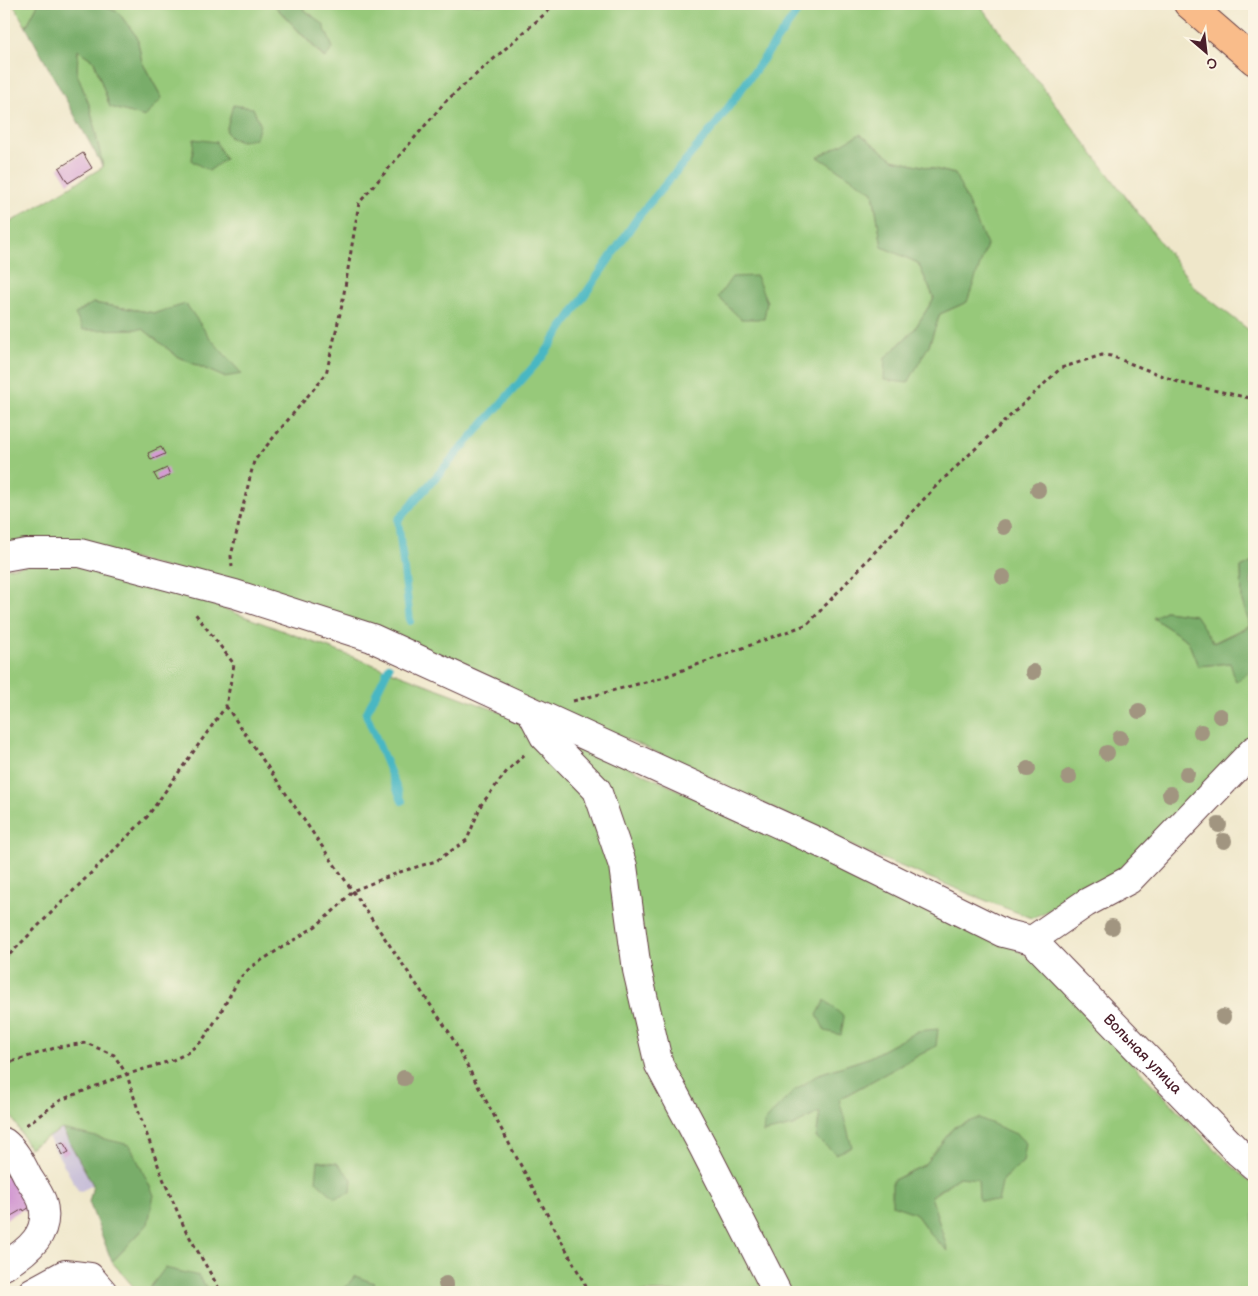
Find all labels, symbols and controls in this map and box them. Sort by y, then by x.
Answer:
north arrow [1180,28,1230,78]
text: С [1203,53,1220,73]
street label: Вольная улица [1100,1010,1186,1098]

